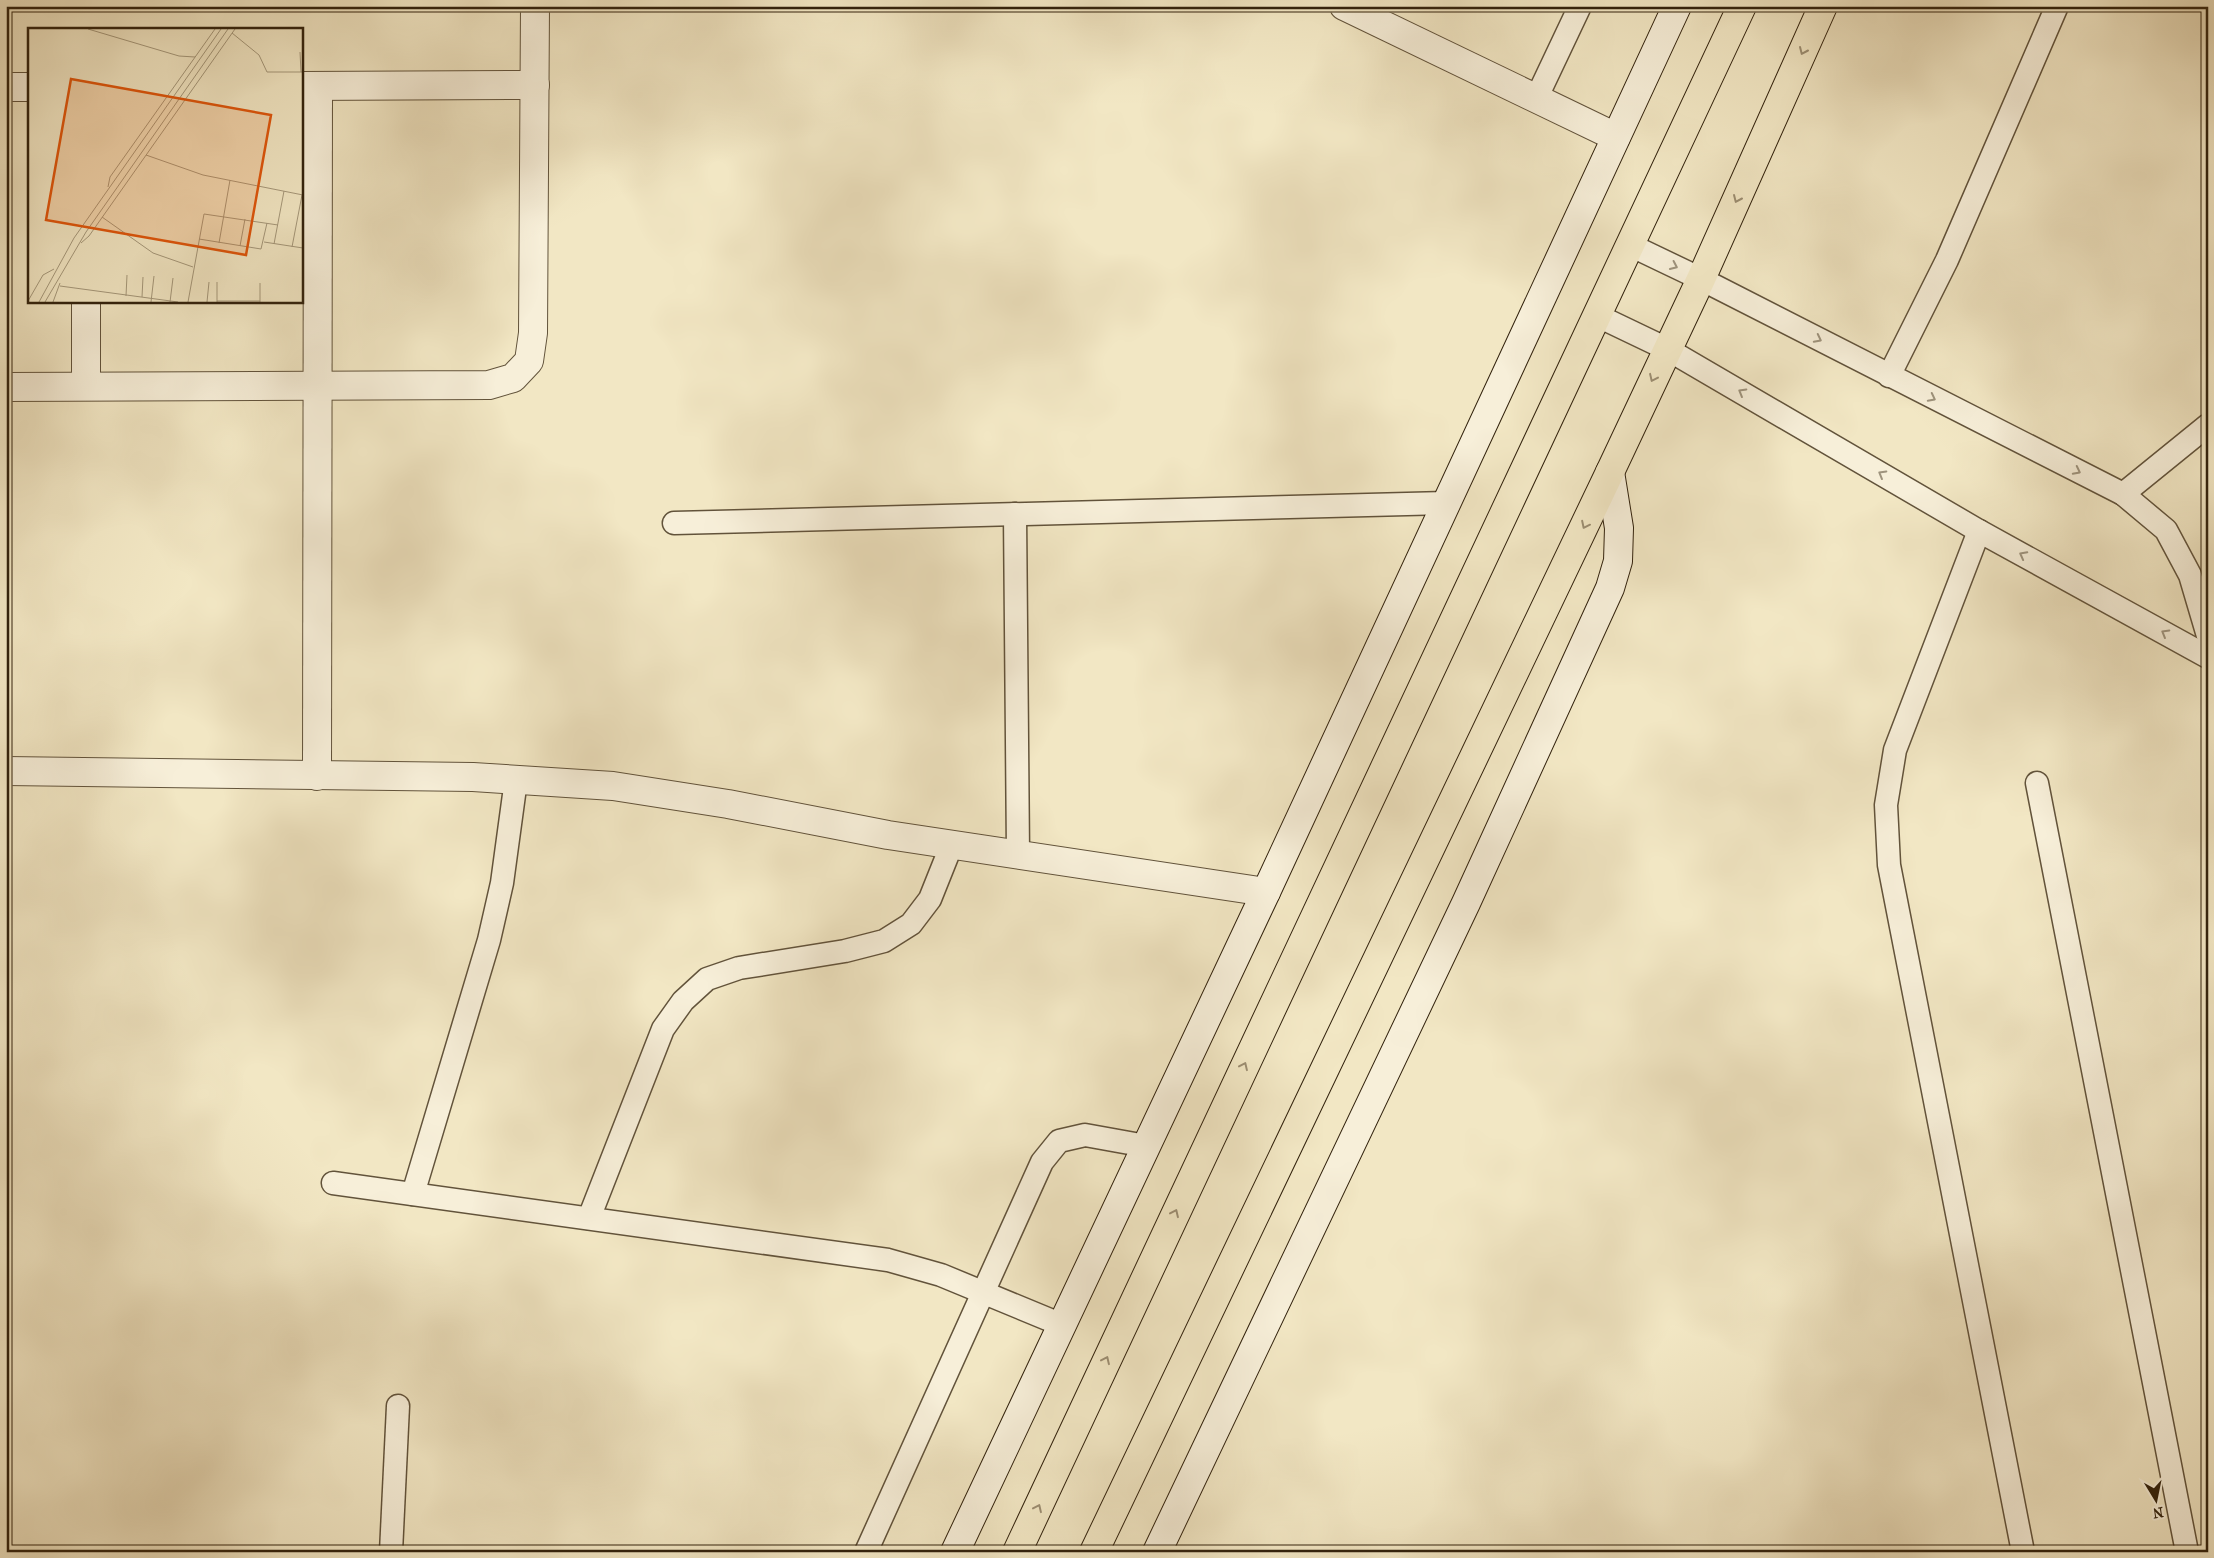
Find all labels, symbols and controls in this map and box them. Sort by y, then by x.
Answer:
inset map [28,28,302,302]
one-way arrow [1798,46,1809,55]
one-way arrow [1732,194,1743,203]
one-way arrow [1669,259,1678,270]
one-way arrow [1813,333,1822,343]
one-way arrow [1649,373,1660,382]
one-way arrow [1738,389,1747,399]
one-way arrow [1927,392,1936,402]
one-way arrow [2072,465,2081,475]
one-way arrow [1878,471,1887,481]
one-way arrow [1581,520,1591,529]
one-way arrow [2019,551,2028,561]
one-way arrow [2162,629,2171,639]
one-way arrow [1238,1062,1248,1071]
one-way arrow [1169,1209,1179,1218]
one-way arrow [1100,1356,1111,1365]
north arrow [2132,1476,2182,1526]
text: N [2151,1503,2165,1522]
one-way arrow [1032,1504,1042,1513]

